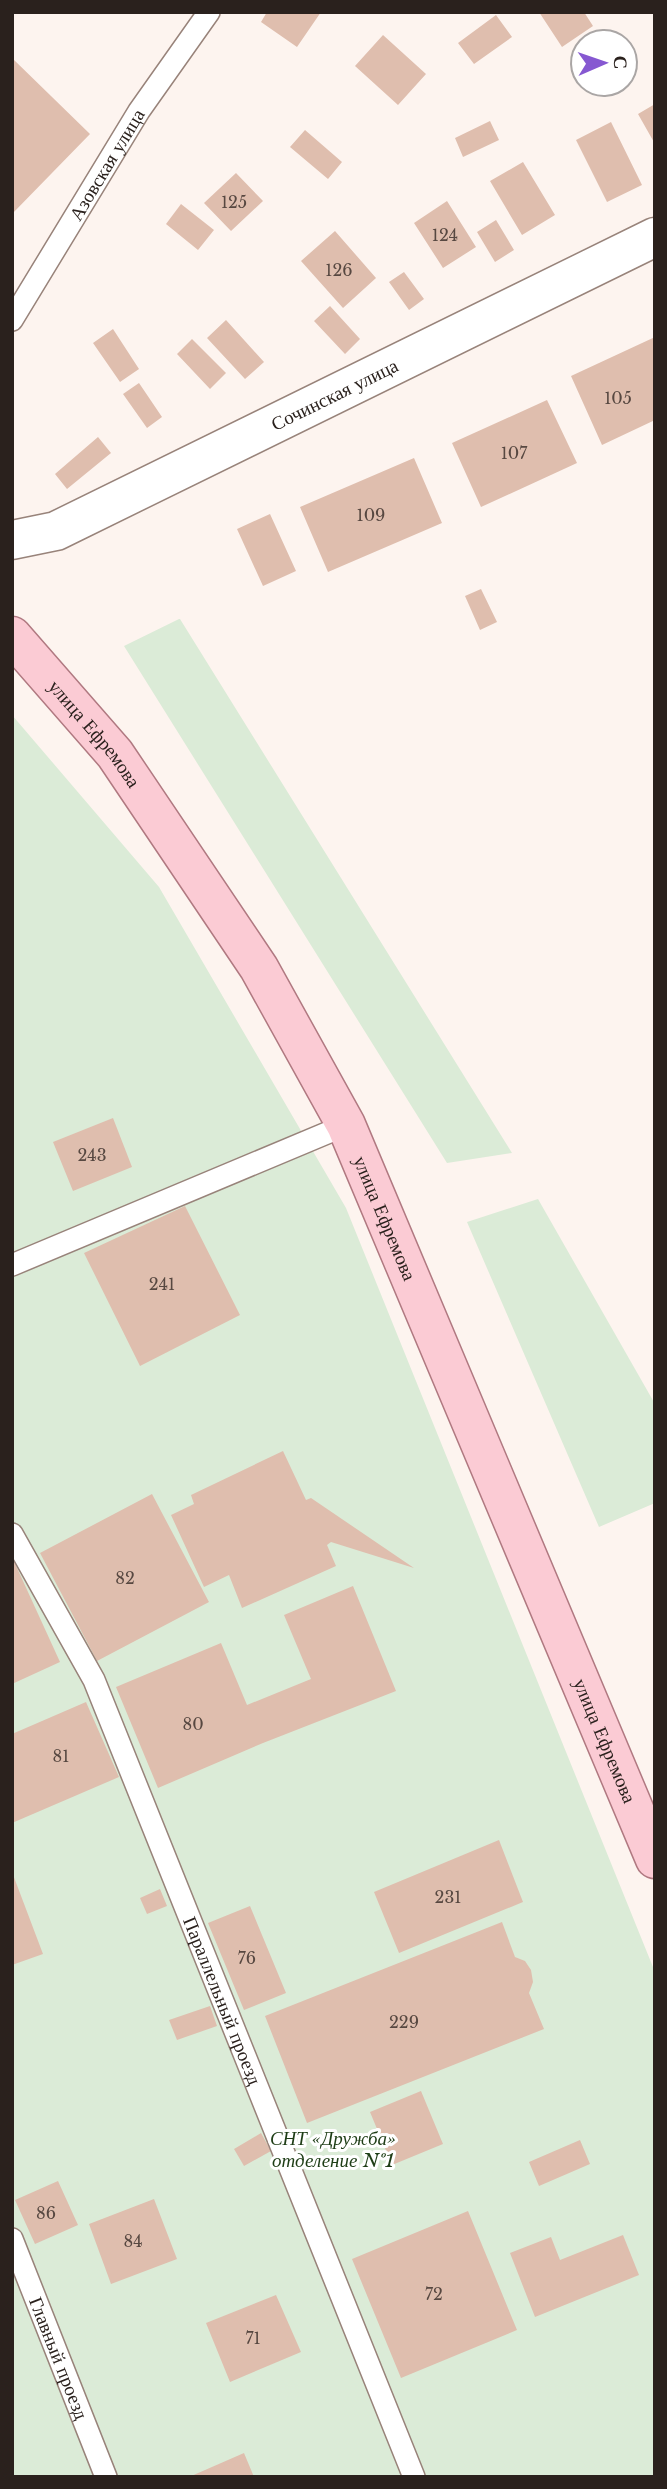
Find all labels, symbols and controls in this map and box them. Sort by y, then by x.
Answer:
north arrow [569,28,639,98]
text: С [609,55,632,70]
street label: Азовская улица [64,104,150,225]
house number: 125 [221,192,247,212]
house number: 124 [432,225,458,245]
house number: 126 [325,260,353,280]
street label: Сочинская улица [267,354,402,436]
house number: 105 [604,388,632,408]
house number: 107 [501,443,528,463]
house number: 109 [357,505,385,525]
street label: улица Ефремова [43,675,146,793]
house number: 243 [77,1145,107,1165]
street label: улица Ефремова [348,1152,421,1284]
house number: 241 [149,1274,175,1294]
house number: 82 [115,1568,135,1588]
street label: улица Ефремова [568,1675,641,1807]
house number: 80 [182,1714,204,1734]
house number: 81 [53,1746,69,1766]
house number: 231 [435,1887,461,1907]
street label: Параллельный проезд [178,1913,266,2089]
house number: 76 [238,1948,256,1968]
house number: 229 [389,2012,419,2032]
park label: СНТ «Дружба» отделение №1 [270,2127,396,2172]
house number: 86 [36,2203,56,2223]
house number: 84 [123,2231,143,2251]
house number: 72 [425,2284,443,2304]
street label: Главный проезд [24,2294,93,2423]
house number: 71 [245,2328,261,2348]

